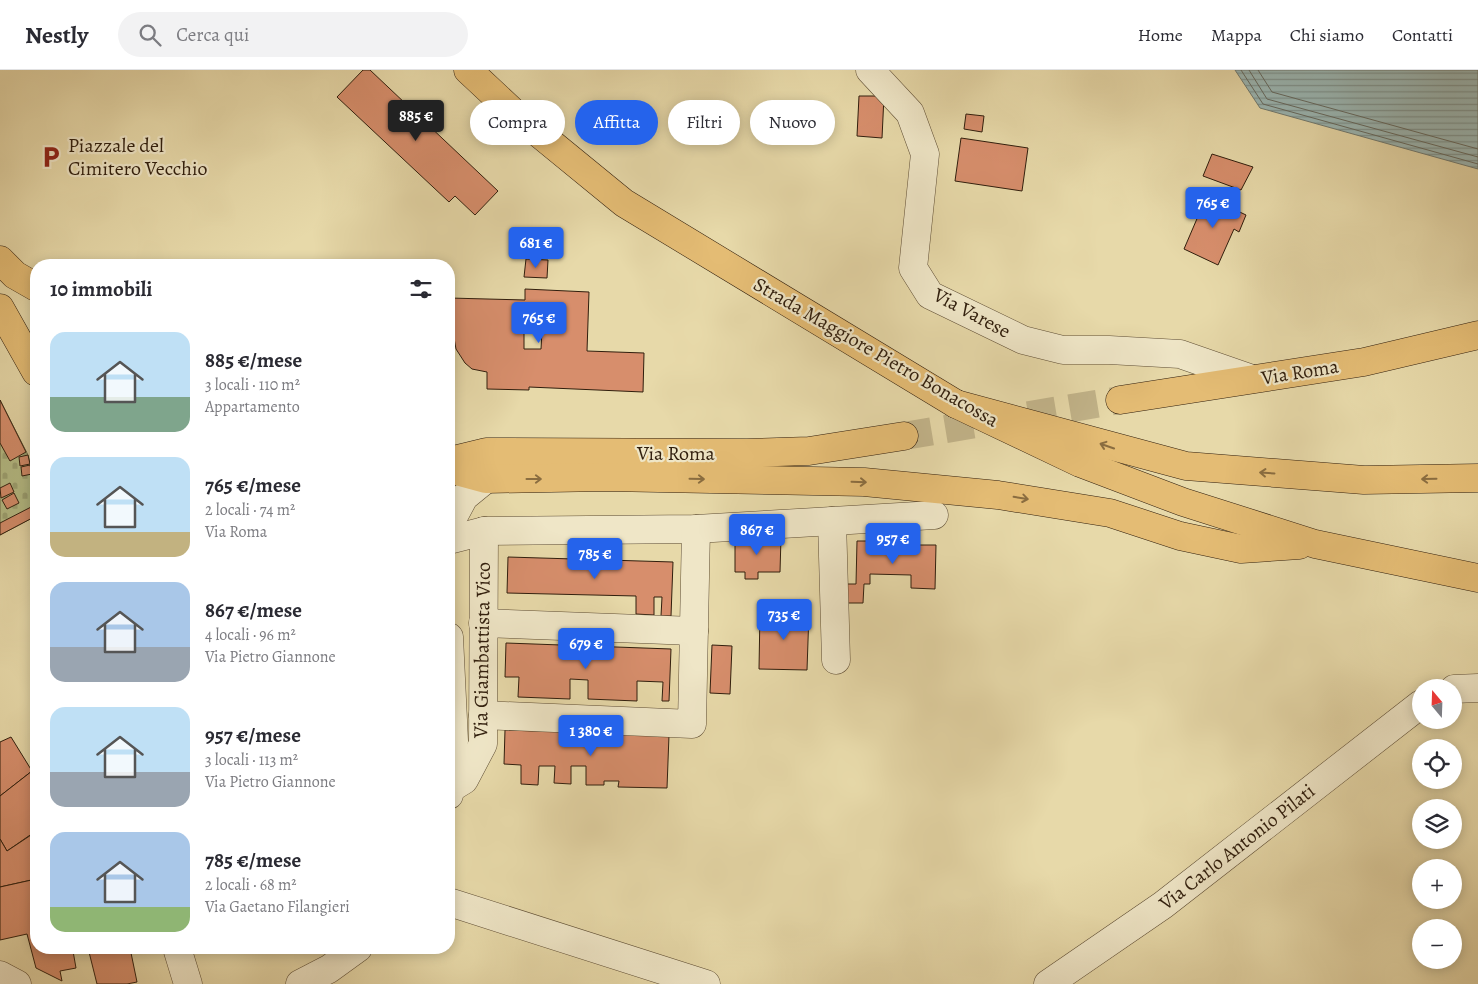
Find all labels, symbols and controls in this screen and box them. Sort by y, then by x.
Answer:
search box [118,12,468,57]
text: Nestly [25,19,88,51]
icon: search [136,21,164,49]
text: Cerca qui [176,22,249,48]
text: Home [1138,23,1183,47]
text: Mappa [1211,23,1262,47]
text: Chi siamo [1290,23,1364,47]
text: Contatti [1392,23,1453,47]
pin: 885 € [381,100,451,142]
chip: Compra [470,100,565,145]
chip: Affitta [575,100,658,145]
chip: Filtri [668,100,740,145]
chip: Nuovo [750,100,835,145]
text: 885 € [399,105,433,127]
place label: Piazzale del Cimitero Vecchio [68,132,208,182]
parking icon: Piazzale del Cimitero Vecchio [38,144,64,170]
pin: 765 € [1178,186,1248,229]
text: 765 € [1196,192,1230,214]
pin: 681 € [501,226,571,269]
text: 681 € [520,232,552,254]
street label: Strada Maggiore Pietro Bonacossa [748,271,1004,434]
text: 10 immobili [50,275,152,303]
icon: filters [407,275,435,303]
street label: Via Varese [928,281,1015,345]
pin: 765 € [504,302,574,344]
text: 765 € [522,307,556,329]
text: 885 €/mese [205,346,302,374]
icon: home [90,352,150,412]
street label: Via Roma [1258,352,1341,392]
text: 3 locali · 110 m² [205,374,300,396]
text: Appartamento [205,396,300,418]
street label: Via Roma [636,440,716,467]
one-way arrow [1100,440,1116,450]
one-way arrow [1259,468,1275,477]
text: 765 €/mese [205,471,301,499]
one-way arrow [526,474,542,484]
one-way arrow [689,474,705,483]
one-way arrow [1422,474,1438,484]
icon: home [90,477,150,537]
one-way arrow [851,477,867,486]
one-way arrow [1013,494,1029,504]
text: 2 locali · 74 m² [205,499,295,521]
pin: 867 € [722,514,792,556]
text: 867 € [740,519,774,541]
text: Via Roma [205,521,267,543]
pin: 957 € [858,522,928,565]
text: 957 € [876,528,910,550]
pin: 785 € [560,538,630,580]
text: 785 € [578,543,612,565]
street label: Via Giambattista Vico [467,562,497,739]
text: 867 €/mese [205,596,302,624]
pin: 735 € [749,598,819,641]
icon: home [90,602,150,662]
text: 735 € [768,604,800,626]
text: 4 locali · 96 m² [205,624,296,646]
pin: 679 € [551,628,621,670]
text: 679 € [569,633,603,655]
text: Via Pietro Giannone [205,646,336,668]
north arrow [1412,679,1462,729]
map controls [1412,679,1462,969]
pin: 1 380 € [545,714,637,757]
text: 1 380 € [569,720,613,742]
text: 957 €/mese [205,721,301,749]
icon: home [90,727,150,787]
button: locate [1412,739,1462,789]
text: 3 locali · 113 m² [205,749,298,771]
text: Via Pietro Giannone [205,771,336,793]
street label: Via Carlo Antonio Pilati [1153,778,1321,917]
button: layers [1412,799,1462,849]
text: 785 €/mese [205,846,301,874]
icon: home [90,852,150,912]
button: + [1412,859,1462,909]
text: 2 locali · 68 m² [205,874,297,896]
text: Via Gaetano Filangieri [205,896,350,918]
button: − [1412,919,1462,969]

